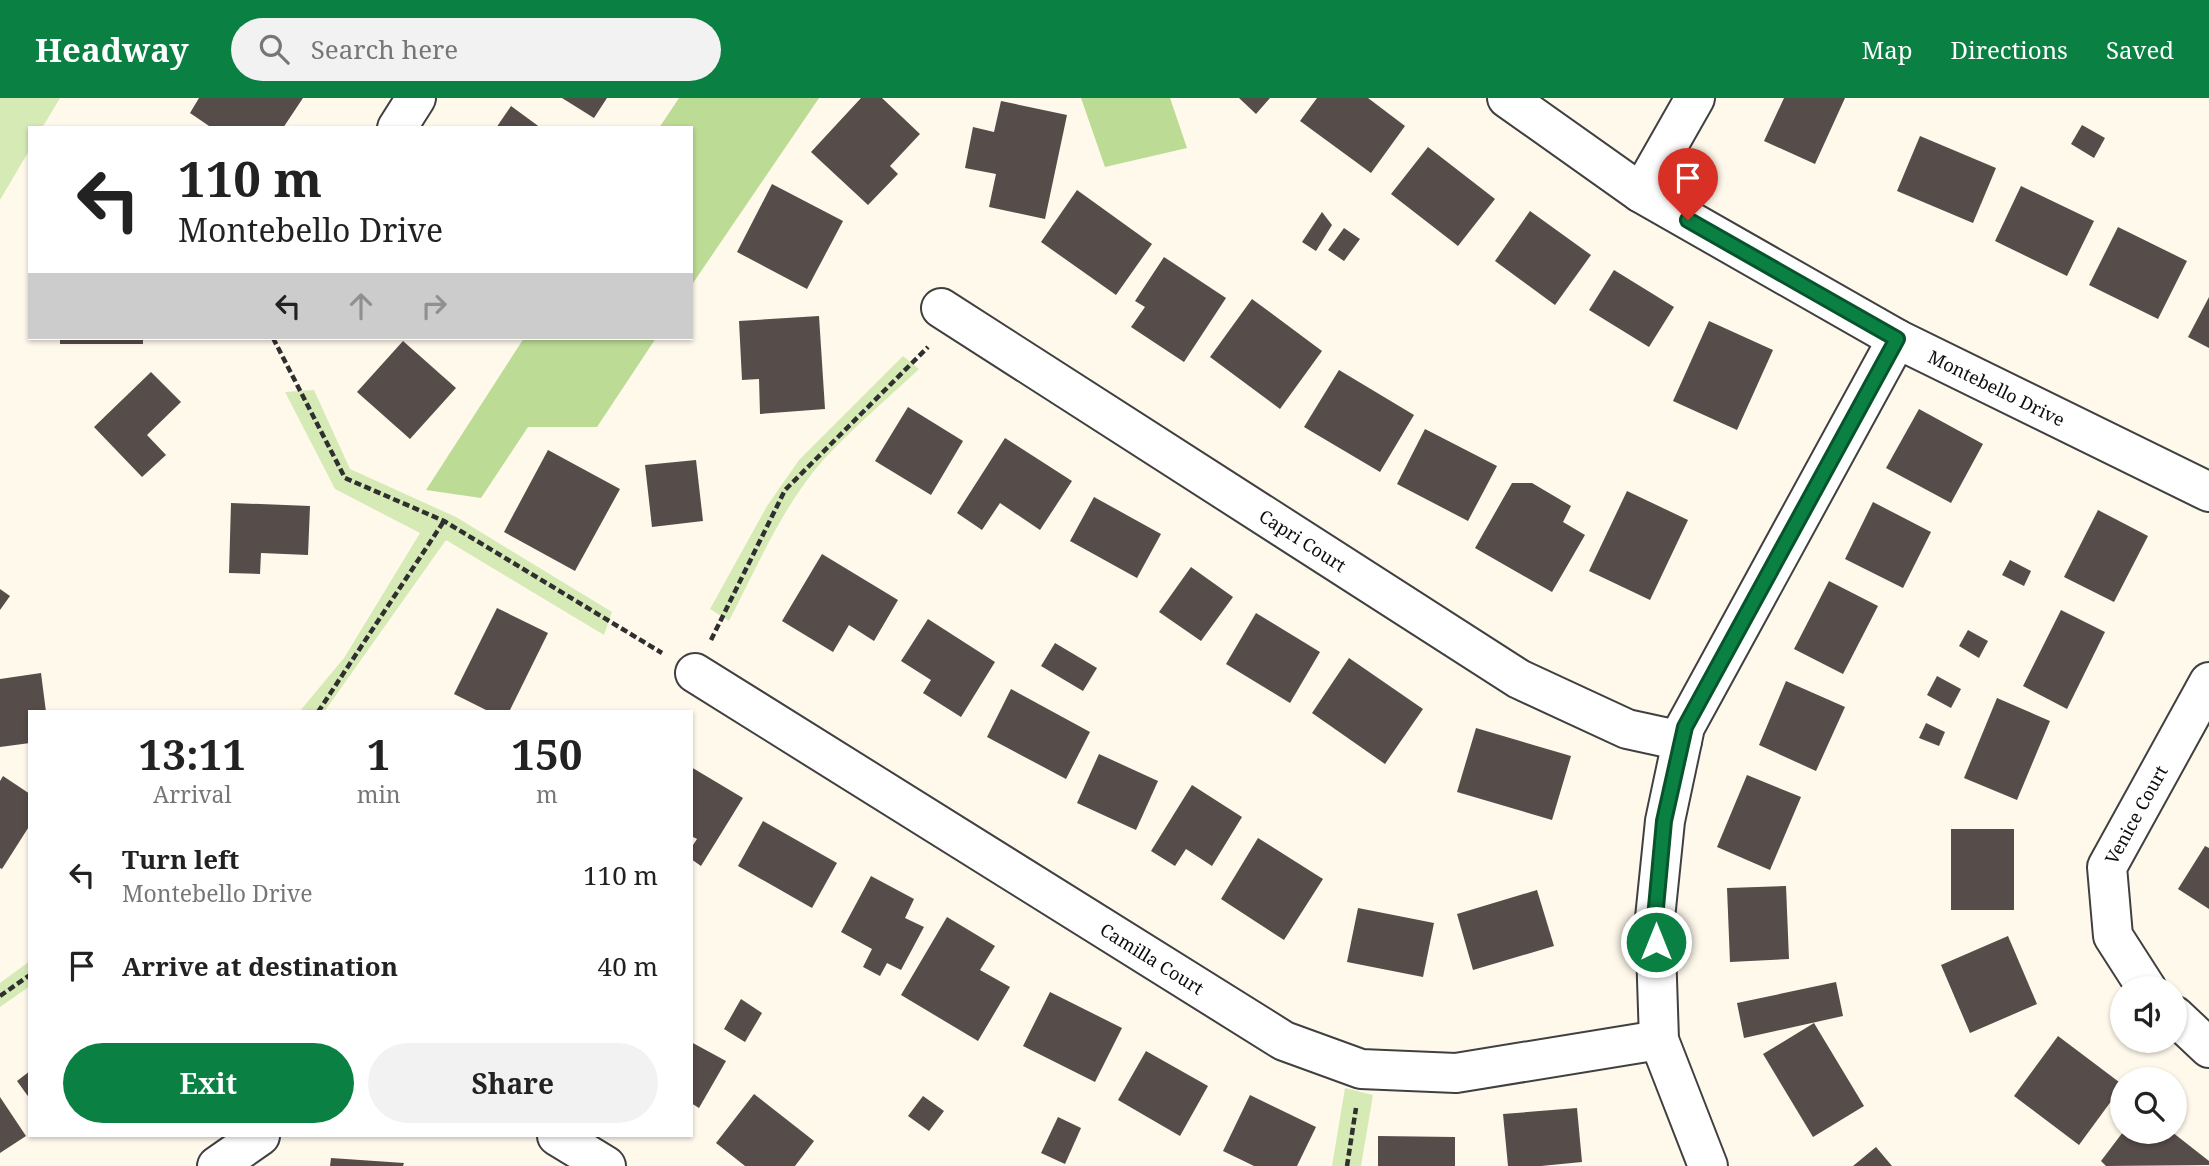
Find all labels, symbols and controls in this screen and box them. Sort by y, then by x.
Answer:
search box [231,18,721,81]
text: Headway [35,27,189,72]
icon: search [255,30,293,68]
text: Search here [311,31,458,67]
text: Map [1862,33,1913,66]
text: Directions [1951,33,2068,66]
text: Saved [2106,33,2174,66]
text: 110 m [178,145,322,211]
pin [1658,148,1718,220]
icon: left [63,154,154,245]
icon: arrive [1669,159,1707,197]
text: Montebello Drive [178,208,443,251]
icon: left [269,287,307,325]
icon: ahead [342,287,380,325]
icon: right [415,287,453,325]
street label: Montebello Drive [1924,344,2069,432]
street label: Capri Court [1255,503,1351,577]
text: 13:11 [139,725,246,782]
text: 1 [367,725,391,782]
text: 150 [511,725,582,782]
street label: Venice Court [2099,761,2173,868]
text: Arrival [153,778,232,810]
text: min [357,778,401,810]
text: m [536,778,558,810]
text: Turn left [122,841,239,877]
icon: left [63,856,101,894]
text: 110 m [583,857,658,893]
text: Montebello Drive [122,877,313,909]
position arrow [1619,905,1693,979]
street label: Camilla Court [1096,917,1208,1000]
icon: arrive [63,947,101,985]
text: Arrive at destination [122,948,398,984]
text: 40 m [598,948,658,984]
map controls [2110,976,2187,1144]
button: sound [2110,976,2187,1053]
button: Exit [63,1043,354,1123]
button: Share [368,1043,658,1123]
button: search [2110,1067,2187,1144]

